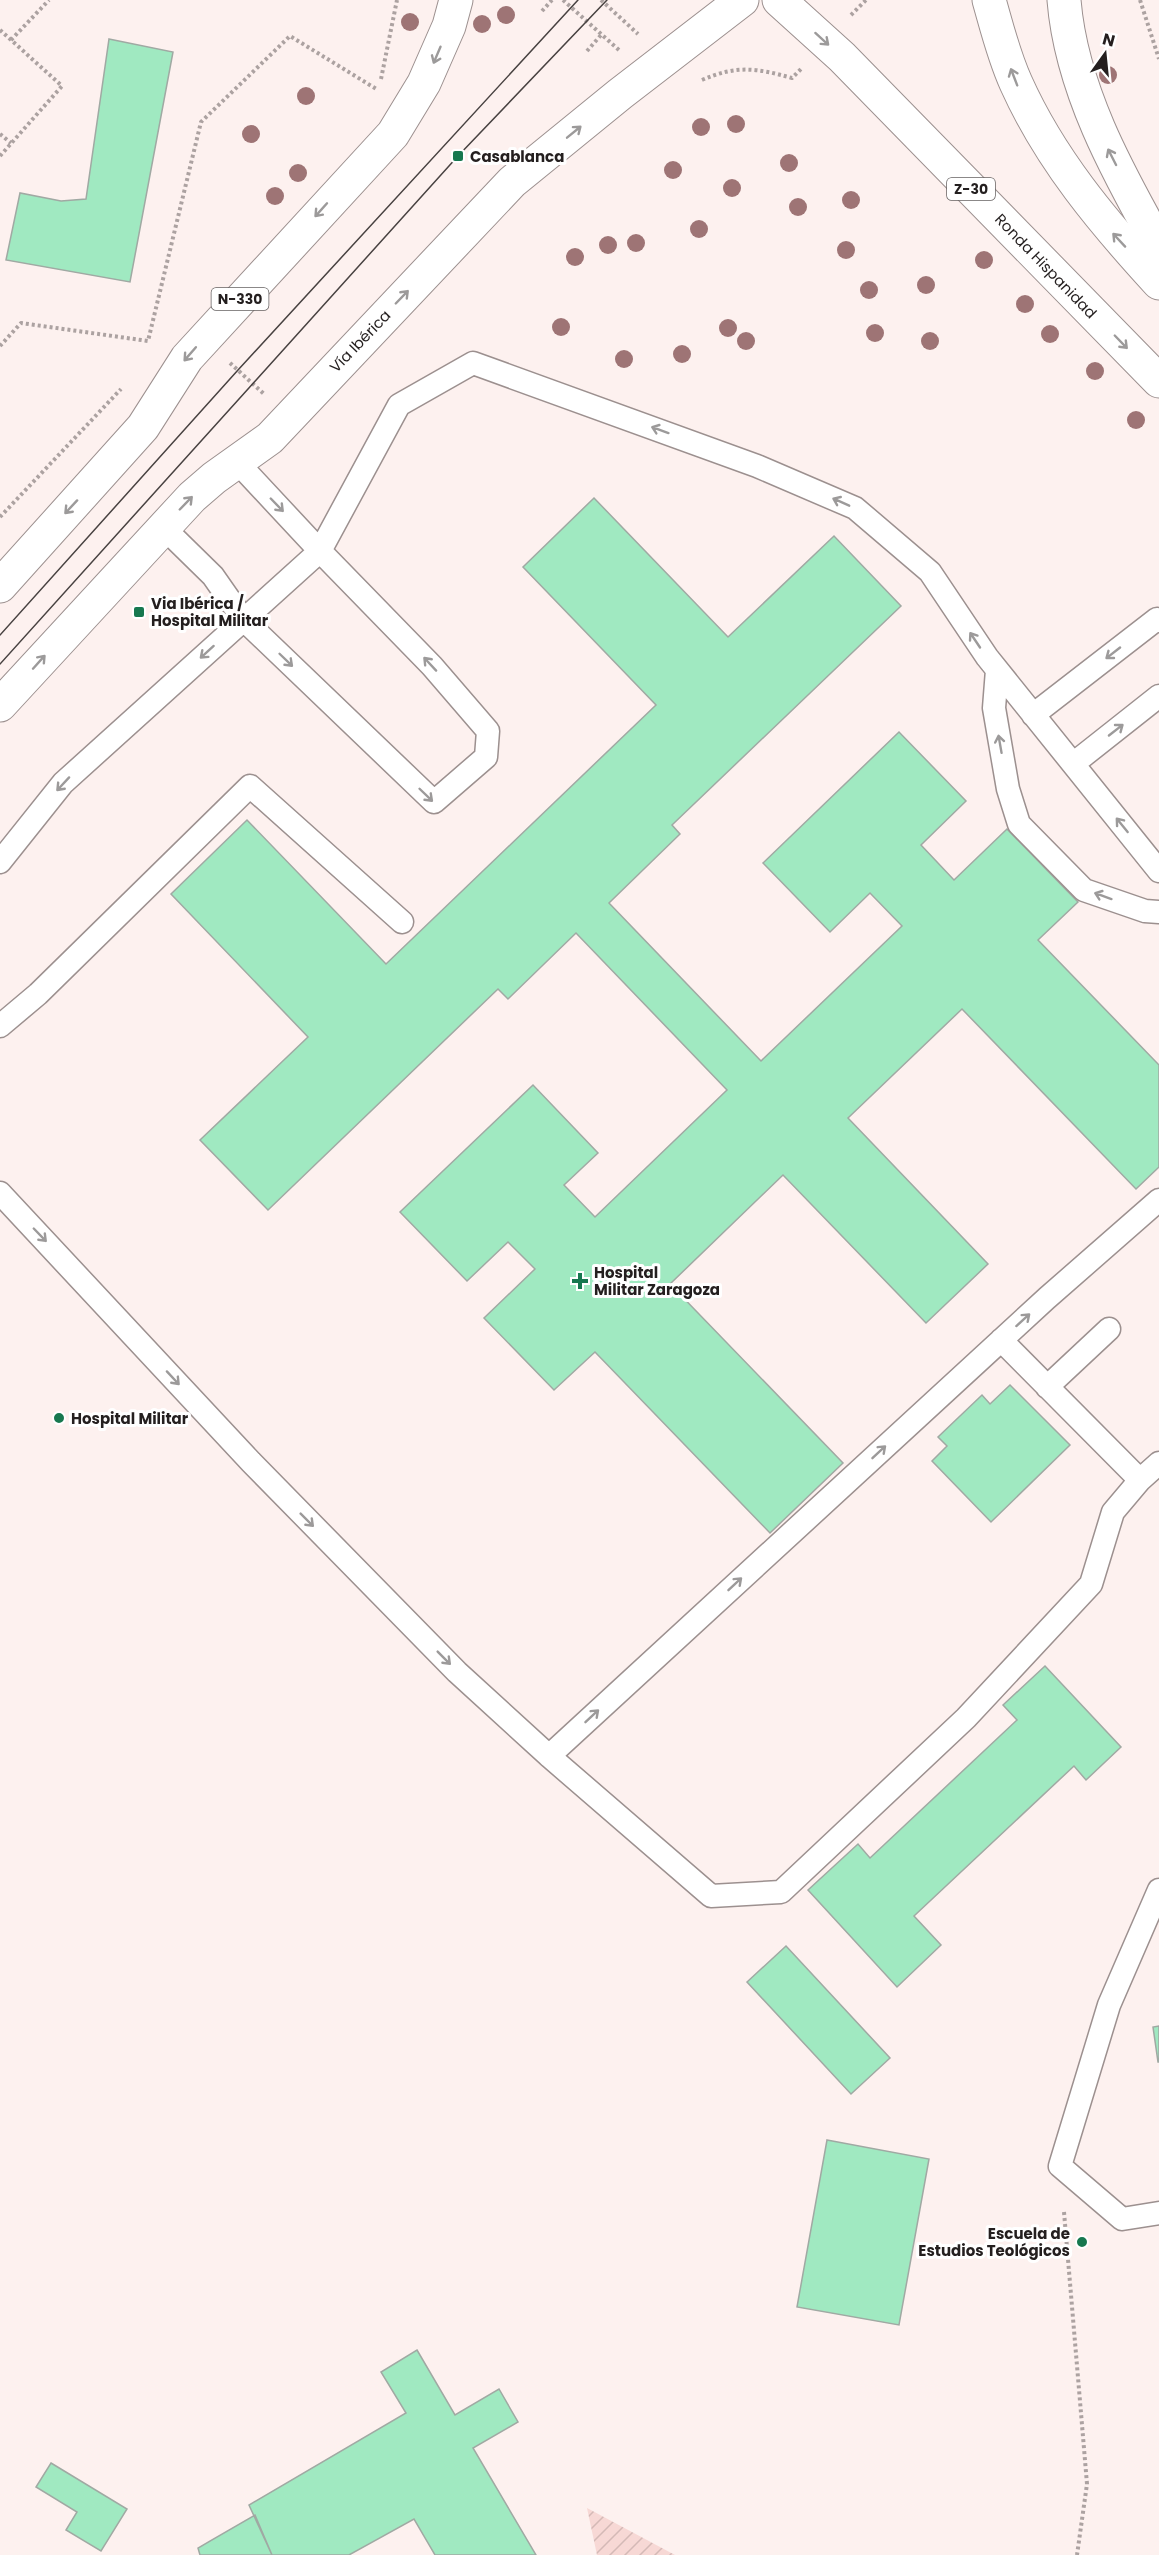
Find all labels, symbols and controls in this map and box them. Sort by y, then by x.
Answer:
north arrow [1075,24,1135,84]
text: N [1100,27,1118,53]
one-way arrow [814,32,829,46]
one-way arrow [430,46,441,64]
one-way arrow [1008,68,1019,87]
one-way arrow [565,125,581,138]
place label: Casablanca [470,146,564,167]
marker: Casablanca [451,149,465,163]
one-way arrow [1106,149,1117,167]
road number: Z-30 [947,178,995,200]
one-way arrow [314,202,328,217]
street label: Ronda Hispanidad [990,209,1102,323]
one-way arrow [1112,233,1126,248]
road number: N-330 [212,288,268,310]
one-way arrow [395,289,410,304]
street label: Vía Ibérica [325,305,395,377]
one-way arrow [1114,335,1129,350]
one-way arrow [183,346,197,361]
one-way arrow [651,424,670,435]
one-way arrow [179,496,193,511]
one-way arrow [832,496,851,507]
one-way arrow [269,498,284,513]
one-way arrow [63,500,78,515]
place label: Via Ibérica / Hospital Militar [151,593,269,631]
marker: Via Ibérica / Hospital Militar [132,605,146,619]
one-way arrow [969,632,981,648]
one-way arrow [199,645,214,660]
one-way arrow [1105,646,1121,659]
one-way arrow [278,652,293,667]
one-way arrow [32,655,46,670]
one-way arrow [423,657,437,672]
one-way arrow [1108,724,1124,737]
one-way arrow [995,734,1006,754]
one-way arrow [56,777,70,792]
one-way arrow [418,788,433,802]
one-way arrow [1116,818,1129,834]
one-way arrow [1094,890,1113,901]
one-way arrow [33,1227,47,1242]
place label: Hospital Militar Zaragoza [594,1262,720,1300]
marker: Hospital Militar Zaragoza [571,1272,589,1290]
one-way arrow [1015,1313,1030,1327]
one-way arrow [166,1370,180,1385]
place label: Hospital Militar [71,1408,189,1429]
marker: Hospital Militar [52,1411,66,1425]
one-way arrow [871,1445,886,1459]
one-way arrow [300,1512,314,1527]
one-way arrow [728,1577,743,1591]
one-way arrow [437,1651,451,1666]
one-way arrow [584,1709,599,1723]
place label: Escuela de Estudios Teológicos [918,2223,1070,2261]
marker: Escuela de Estudios Teológicos [1075,2235,1089,2249]

